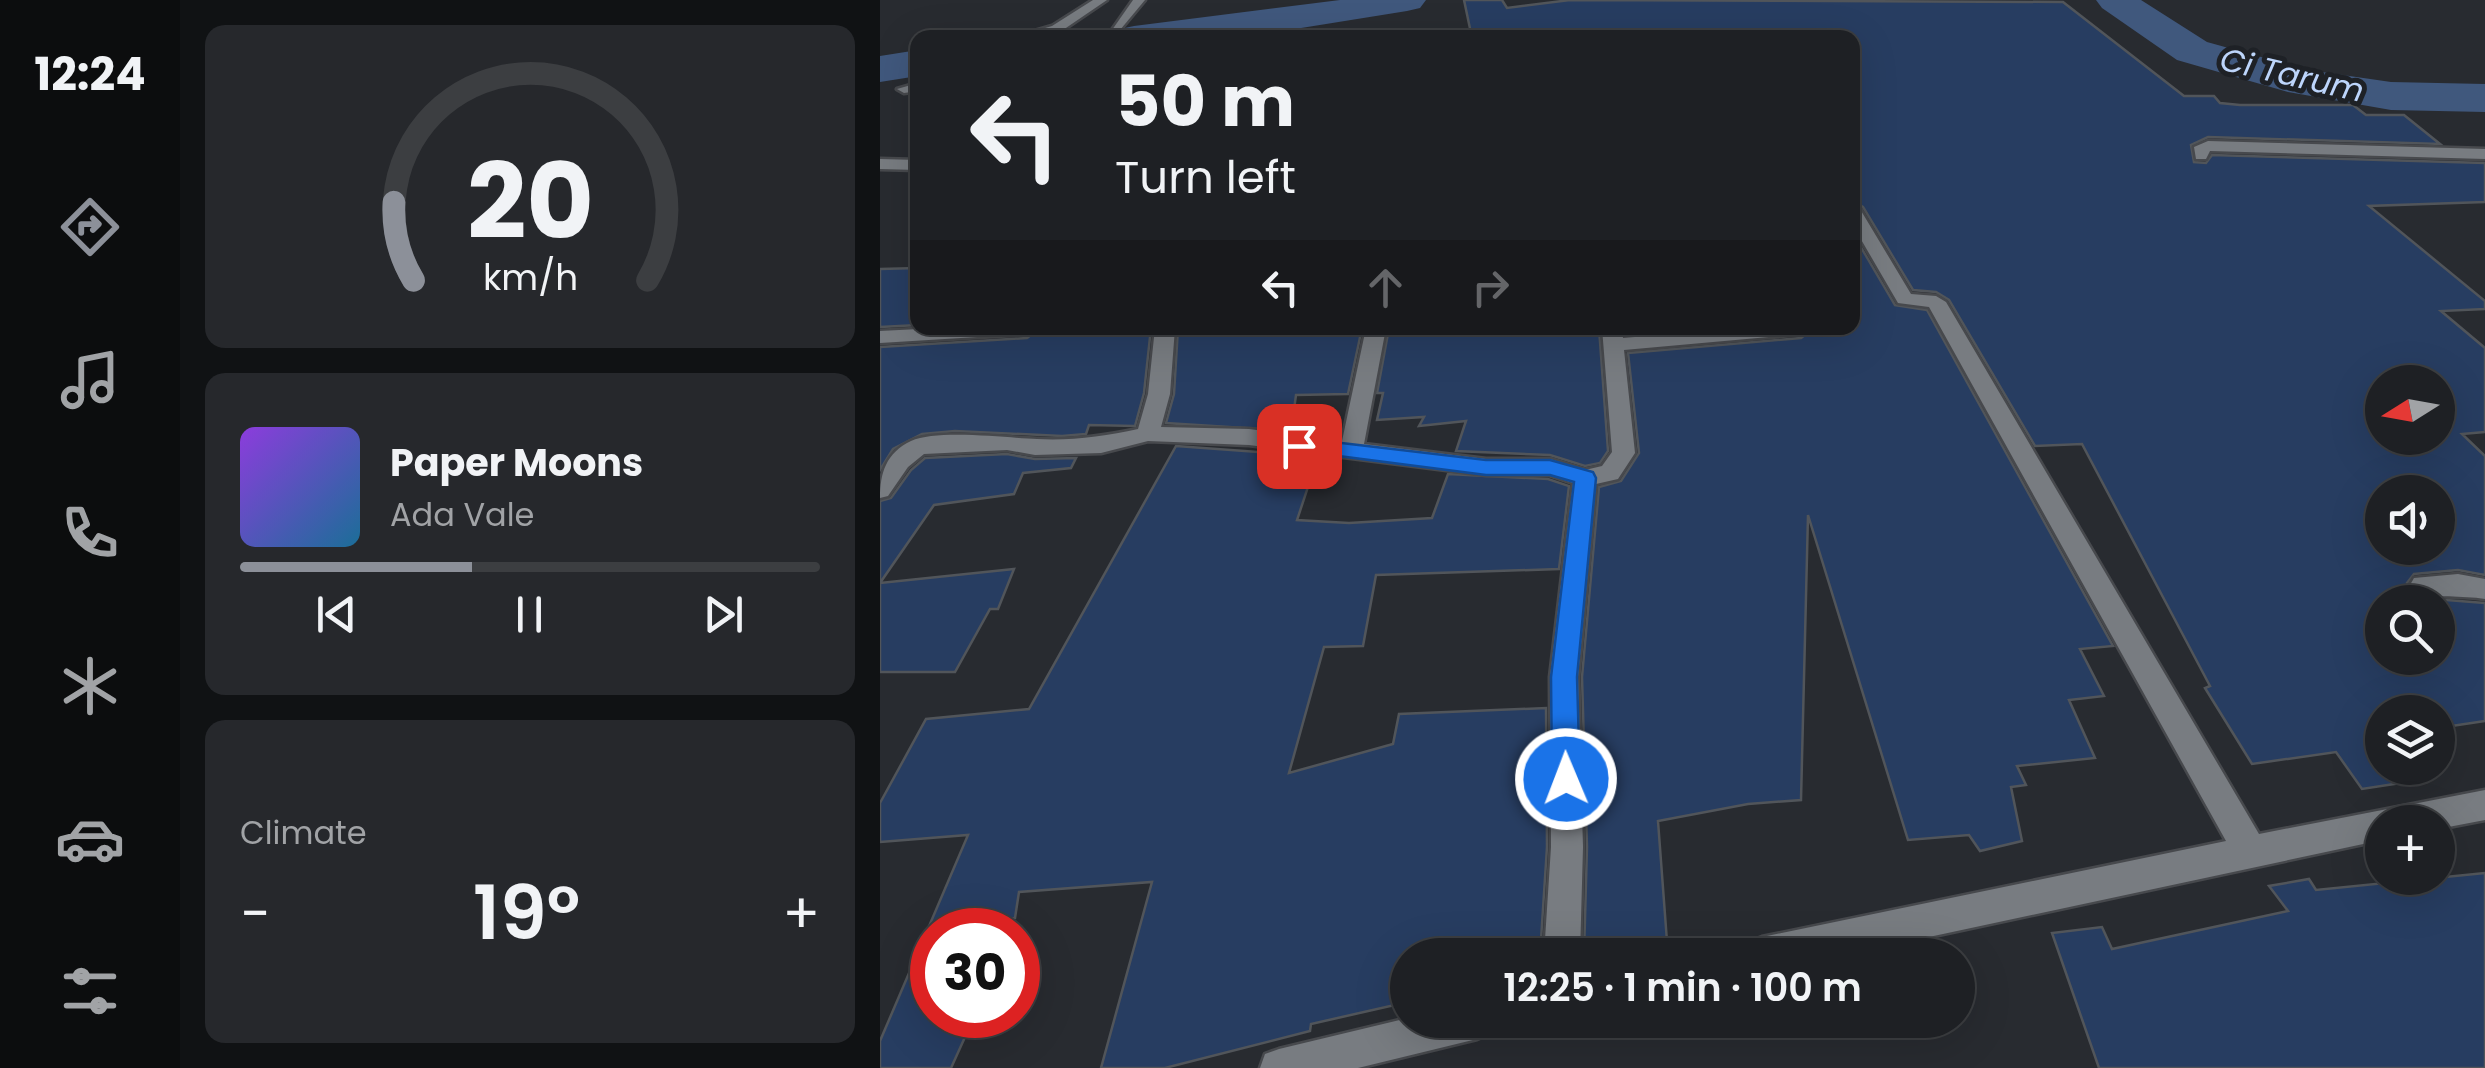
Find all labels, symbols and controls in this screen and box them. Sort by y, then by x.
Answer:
water label: Ci Tarum [2216,36,2369,113]
text: 12:24 [34,43,146,106]
text: 50 m [1115,52,1295,151]
icon: left [950,70,1080,200]
text: 20 [466,129,594,274]
text: Turn left [1115,146,1296,209]
icon: directions [55,192,125,262]
text: km/h [482,252,578,303]
icon: left [1253,260,1308,315]
icon: ahead [1358,260,1413,315]
icon: right [1463,260,1518,315]
icon: music [55,345,125,415]
north arrow [2365,365,2455,455]
map controls [2365,365,2455,895]
pin [1257,404,1342,489]
icon: arrive [1272,419,1327,474]
text: Paper Moons [390,436,643,489]
button: sound [2365,475,2455,565]
text: Ada Vale [390,492,534,537]
icon: phone [55,498,125,568]
button: search [2365,585,2455,675]
icon: previous [309,587,364,642]
icon: pause [502,587,557,642]
icon: next [696,587,751,642]
icon: climate [55,651,125,721]
button: layers [2365,695,2455,785]
position arrow [1514,727,1618,831]
icon: car [55,804,125,874]
button: + [2365,805,2455,895]
text: Climate [240,810,367,855]
text: 19° [473,860,580,965]
text: − [240,875,270,952]
text: + [782,875,820,952]
speed limit sign: 30 [910,908,1040,1038]
icon: filters [55,956,125,1026]
text: 12:25 · 1 min · 100 m [1503,961,1862,1014]

